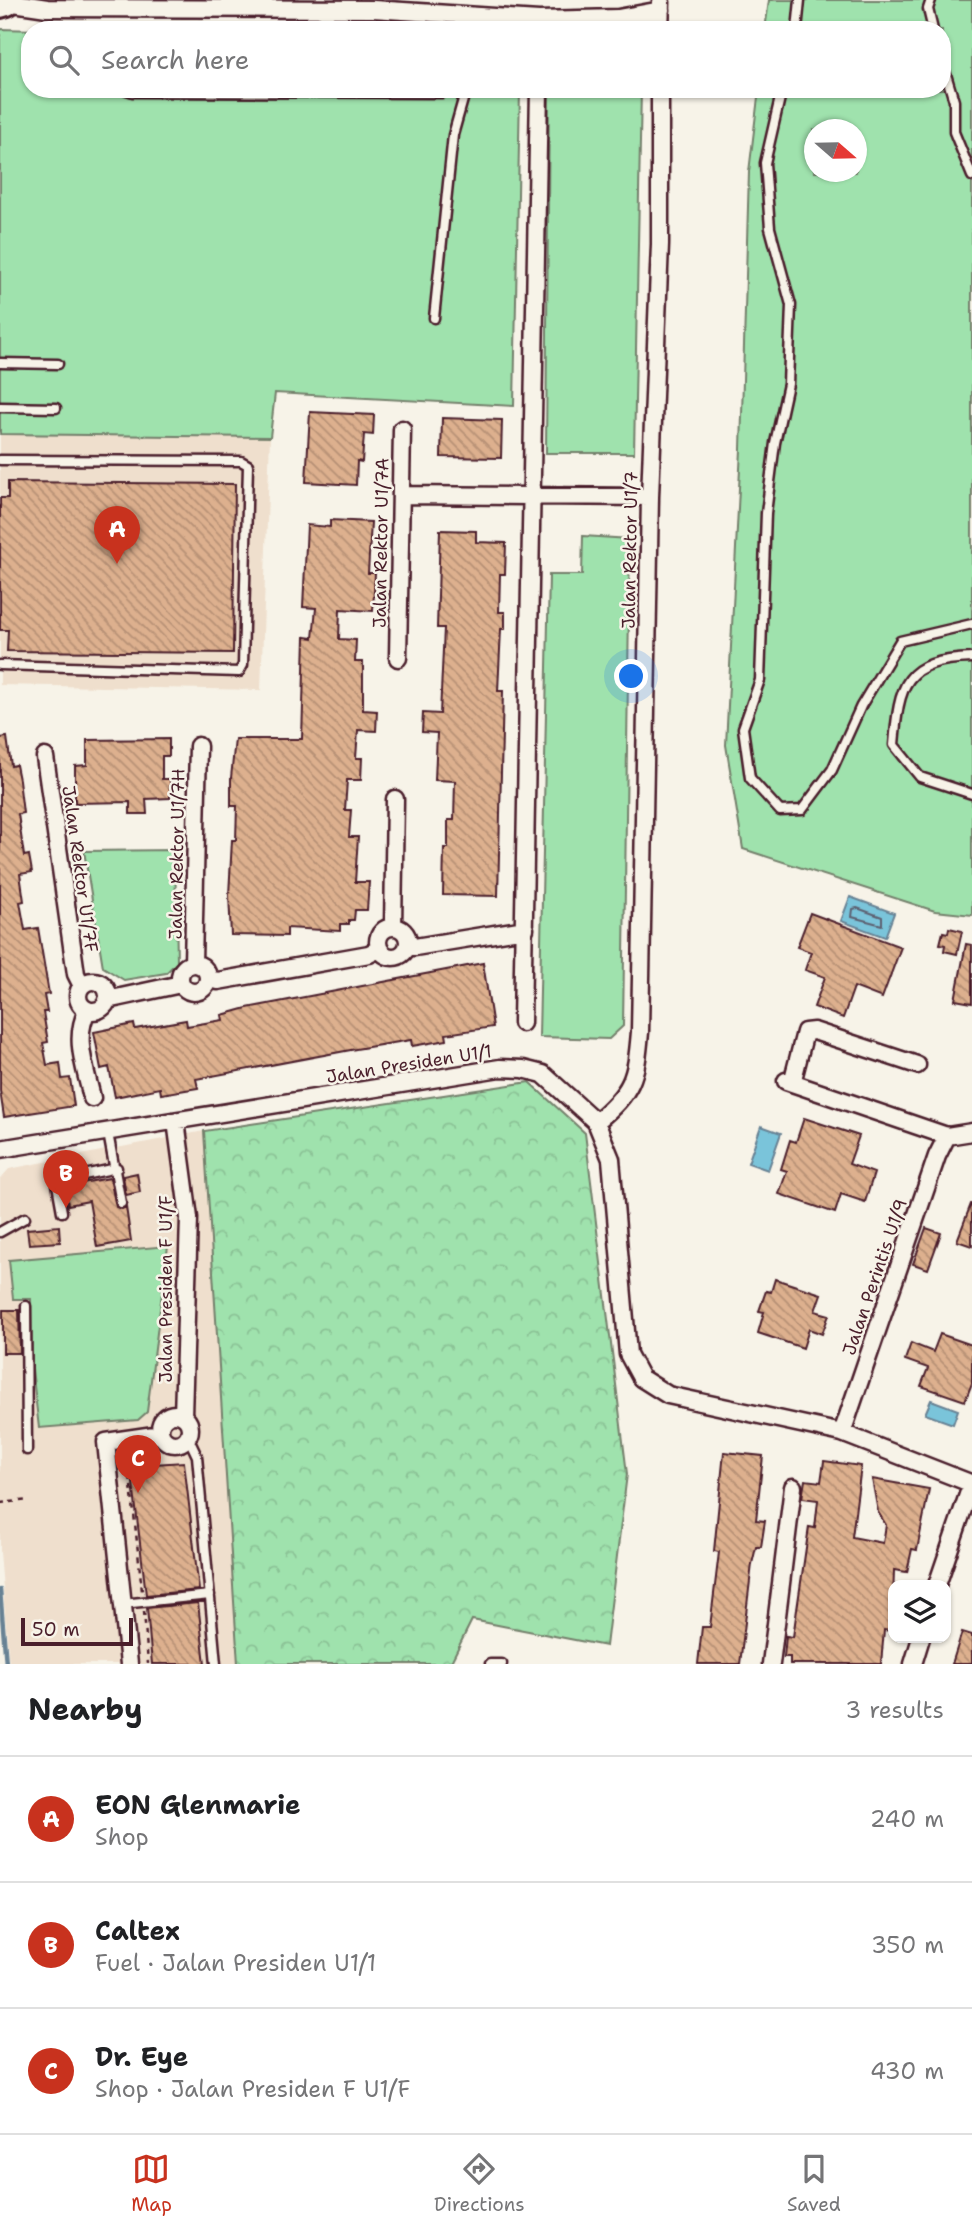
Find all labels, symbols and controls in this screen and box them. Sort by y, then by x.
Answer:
search box [21,21,951,98]
icon: search [45,41,83,79]
text: Search here [101,42,250,77]
north arrow [804,119,867,182]
street label: Jalan Rektor U1/7A [368,458,394,628]
street label: Jalan Rektor U1/7 [617,471,643,629]
pin: A [94,506,140,564]
your location [614,659,648,693]
street label: Jalan Rektor U1/7H [164,768,190,940]
street label: Jalan Rektor U1/7F [56,784,104,954]
street label: Jalan Presiden U1/1 [324,1039,494,1089]
pin: B [43,1150,89,1208]
street label: Jalan Presiden F U1/F [154,1195,178,1383]
street label: Jalan Perintis U1/9 [837,1196,913,1358]
pin: C [115,1435,161,1493]
map controls [888,1580,951,1643]
button: layers [888,1580,951,1643]
scale bar [21,1615,133,1647]
text: 50 m [32,1617,80,1642]
text: Nearby [28,1689,143,1730]
text: 3 results [845,1695,944,1725]
text: EON Glenmarie [95,1787,301,1822]
text: A [42,1804,60,1834]
text: 240 m [870,1804,944,1834]
text: Shop [95,1822,149,1852]
text: Caltex [95,1913,180,1948]
text: B [44,1930,58,1960]
text: 350 m [871,1930,944,1960]
text: Fuel · Jalan Presiden U1/1 [95,1948,376,1978]
text: Dr. Eye [95,2039,188,2074]
text: C [44,2056,58,2086]
text: 430 m [870,2056,944,2086]
text: Shop · Jalan Presiden F U1/F [95,2074,411,2104]
tab: Map [131,2150,172,2217]
tab: Directions [434,2150,525,2217]
tab: Saved [787,2150,841,2217]

